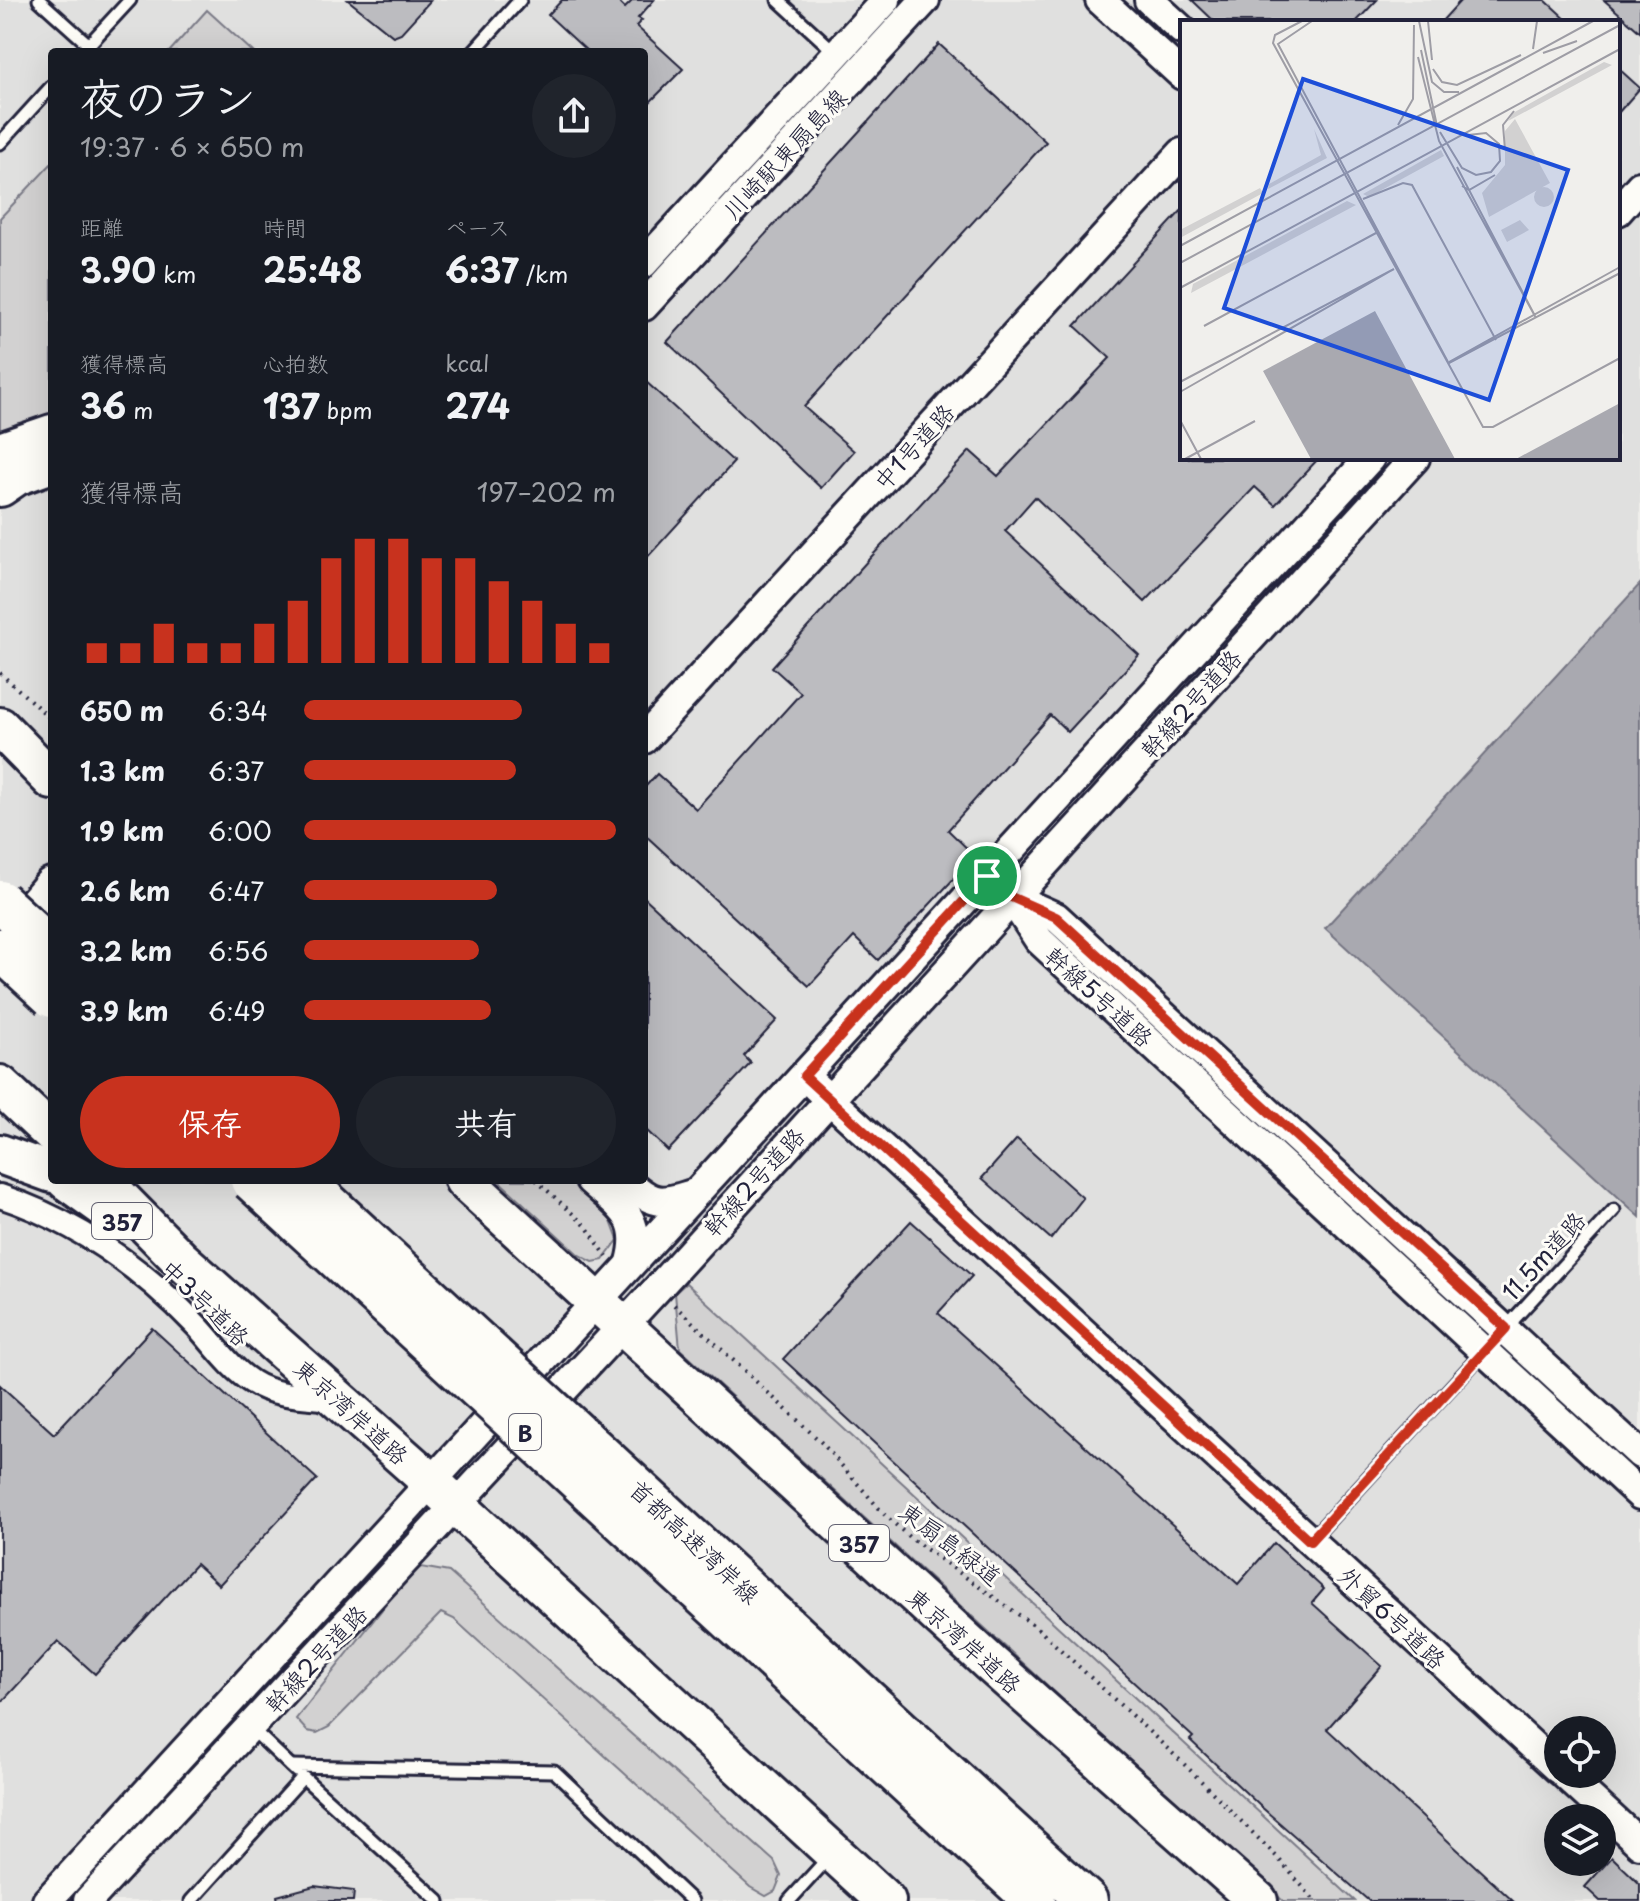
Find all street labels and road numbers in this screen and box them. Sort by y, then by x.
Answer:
street label: 川崎駅東扇島線 [714,79,854,227]
street label: 中1号道路 [864,394,962,498]
street label: 幹線2号道路 [1131,640,1249,766]
street label: 幹線5号道路 [1038,937,1162,1055]
street label: 幹線2号道路 [694,1118,812,1244]
street label: 11.5m道路 [1493,1202,1593,1308]
road number: 357 [92,1203,152,1239]
street label: 中3号道路 [153,1250,259,1354]
street label: 東京湾岸道路 [286,1349,418,1473]
road number: B [509,1414,541,1450]
street label: 首都高速湾岸線 [621,1471,769,1611]
street label: 東扇島緑道 [892,1493,1010,1593]
road number: 357 [829,1525,889,1561]
street label: 外貿6号道路 [1331,1557,1455,1677]
street label: 東京湾岸道路 [899,1578,1031,1702]
street label: 幹線2号道路 [255,1596,375,1720]

